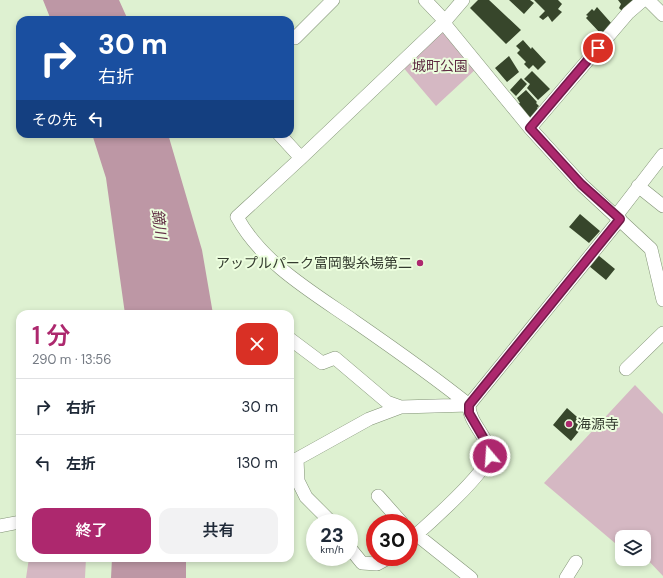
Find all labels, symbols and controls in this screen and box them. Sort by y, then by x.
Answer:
text: 30 m [98,26,168,63]
pin [581,31,615,65]
icon: right [32,32,84,84]
icon: arrive [587,37,609,59]
park label: 城町公園 [412,57,468,75]
text: 右折 [98,65,134,89]
icon: left [85,108,107,130]
text: その先 [32,110,77,130]
water label: 鏑川 [147,208,171,242]
place label: アップルパーク富岡製糸場第二 [216,254,412,272]
marker: アップルパーク富岡製糸場第二 [415,258,425,268]
text: 1 分 [32,320,70,351]
button: close [236,323,278,365]
text: 290 m · 13:56 [32,351,111,368]
icon: right [32,396,54,418]
text: 30 m [242,397,278,417]
text: 右折 [66,398,96,418]
place label: 海源寺 [577,415,619,433]
marker: 海源寺 [564,419,574,429]
position arrow [469,435,511,477]
icon: left [32,452,54,474]
text: 130 m [237,453,278,473]
text: 左折 [66,454,96,474]
button: 終了 [32,508,151,554]
button: 共有 [159,508,278,554]
speed limit sign: 30 [366,514,418,566]
text: 23 [320,522,344,548]
map controls [615,530,651,566]
button: layers [615,530,651,566]
text: km/h [320,543,344,556]

